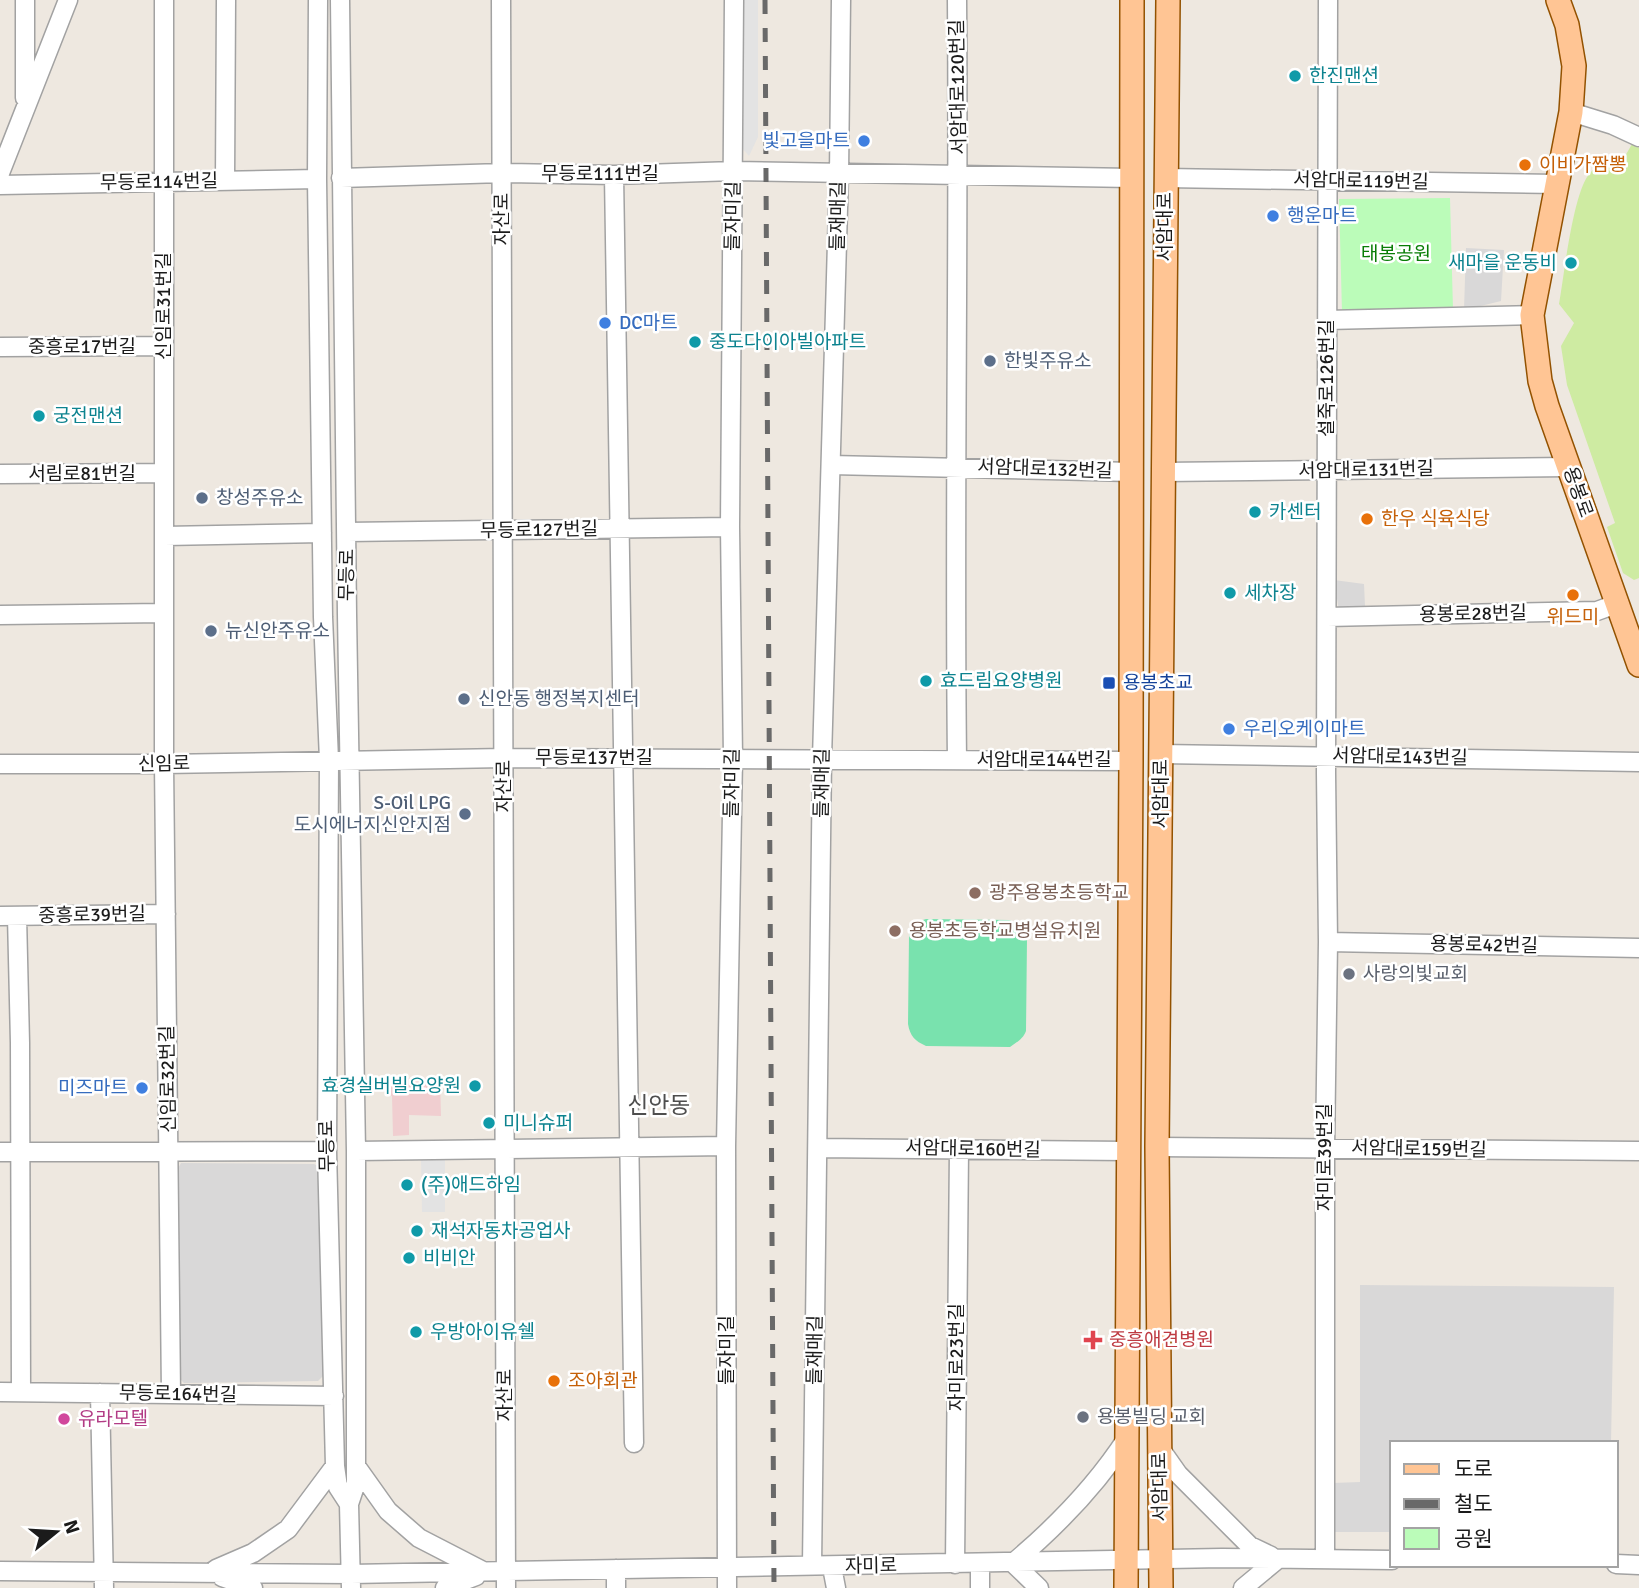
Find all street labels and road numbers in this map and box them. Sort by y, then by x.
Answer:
street label: 서암대로120번길 [945,19,971,155]
street label: 무등로111번길 [541,162,659,186]
street label: 서암대로119번길 [1293,168,1429,194]
street label: 무등로114번길 [100,169,218,195]
street label: 들자미길 [720,181,746,251]
street label: 들재매길 [825,181,851,251]
street label: 서암대로 [1153,192,1177,262]
street label: 자산로 [490,193,514,245]
street label: 신임로31번길 [152,252,176,360]
street label: 설죽로126번길 [1315,319,1339,437]
street label: 중흥로17번길 [28,335,136,359]
street label: 서암대로132번길 [977,455,1113,483]
street label: 서암대로131번길 [1298,457,1434,483]
street label: 서림로81번길 [28,462,136,486]
street label: 용봉로 [1558,463,1598,521]
street label: 무등로127번길 [480,517,598,543]
street label: 무등로 [335,549,359,601]
street label: 용봉로28번길 [1419,601,1527,627]
street label: 서암대로143번길 [1332,744,1468,770]
street label: 무등로137번길 [535,746,653,770]
street label: 들자미길 [719,748,745,818]
street label: 들재매길 [809,748,835,818]
street label: 서암대로144번길 [976,748,1112,772]
street label: 신임로 [138,752,190,776]
street label: 서암대로 [1149,759,1173,829]
street label: 자산로 [492,760,516,812]
street label: 중흥로39번길 [38,902,146,928]
street label: 용봉로42번길 [1430,932,1538,958]
street label: 신임로32번길 [155,1025,181,1133]
street label: 자미로39번길 [1313,1103,1337,1211]
street label: 무등로 [315,1120,339,1172]
street label: 서암대로160번길 [905,1136,1041,1162]
street label: 서암대로159번길 [1351,1136,1487,1162]
street label: 자미로23번길 [945,1303,969,1411]
street label: 들자미길 [715,1315,739,1385]
street label: 들재매길 [802,1315,828,1385]
street label: 자산로 [493,1369,517,1421]
street label: 무등로164번길 [119,1381,237,1407]
street label: 서암대로 [1147,1452,1173,1522]
street label: 자미로 [845,1554,897,1578]

